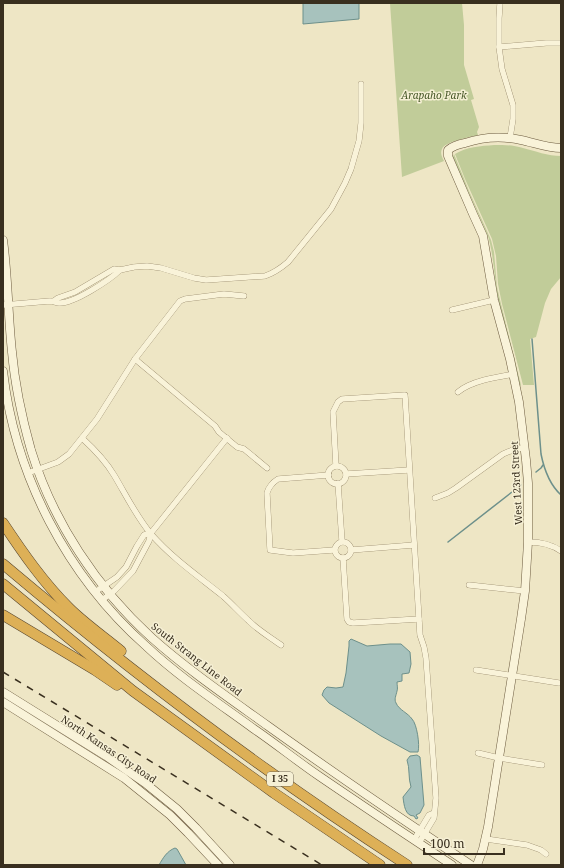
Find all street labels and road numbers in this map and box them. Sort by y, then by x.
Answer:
street label: West 123rd Street [507,440,525,525]
street label: South Strang Line Road [149,619,245,699]
street label: North Kansas City Road [59,712,159,786]
road number: I 35 [267,772,293,786]

